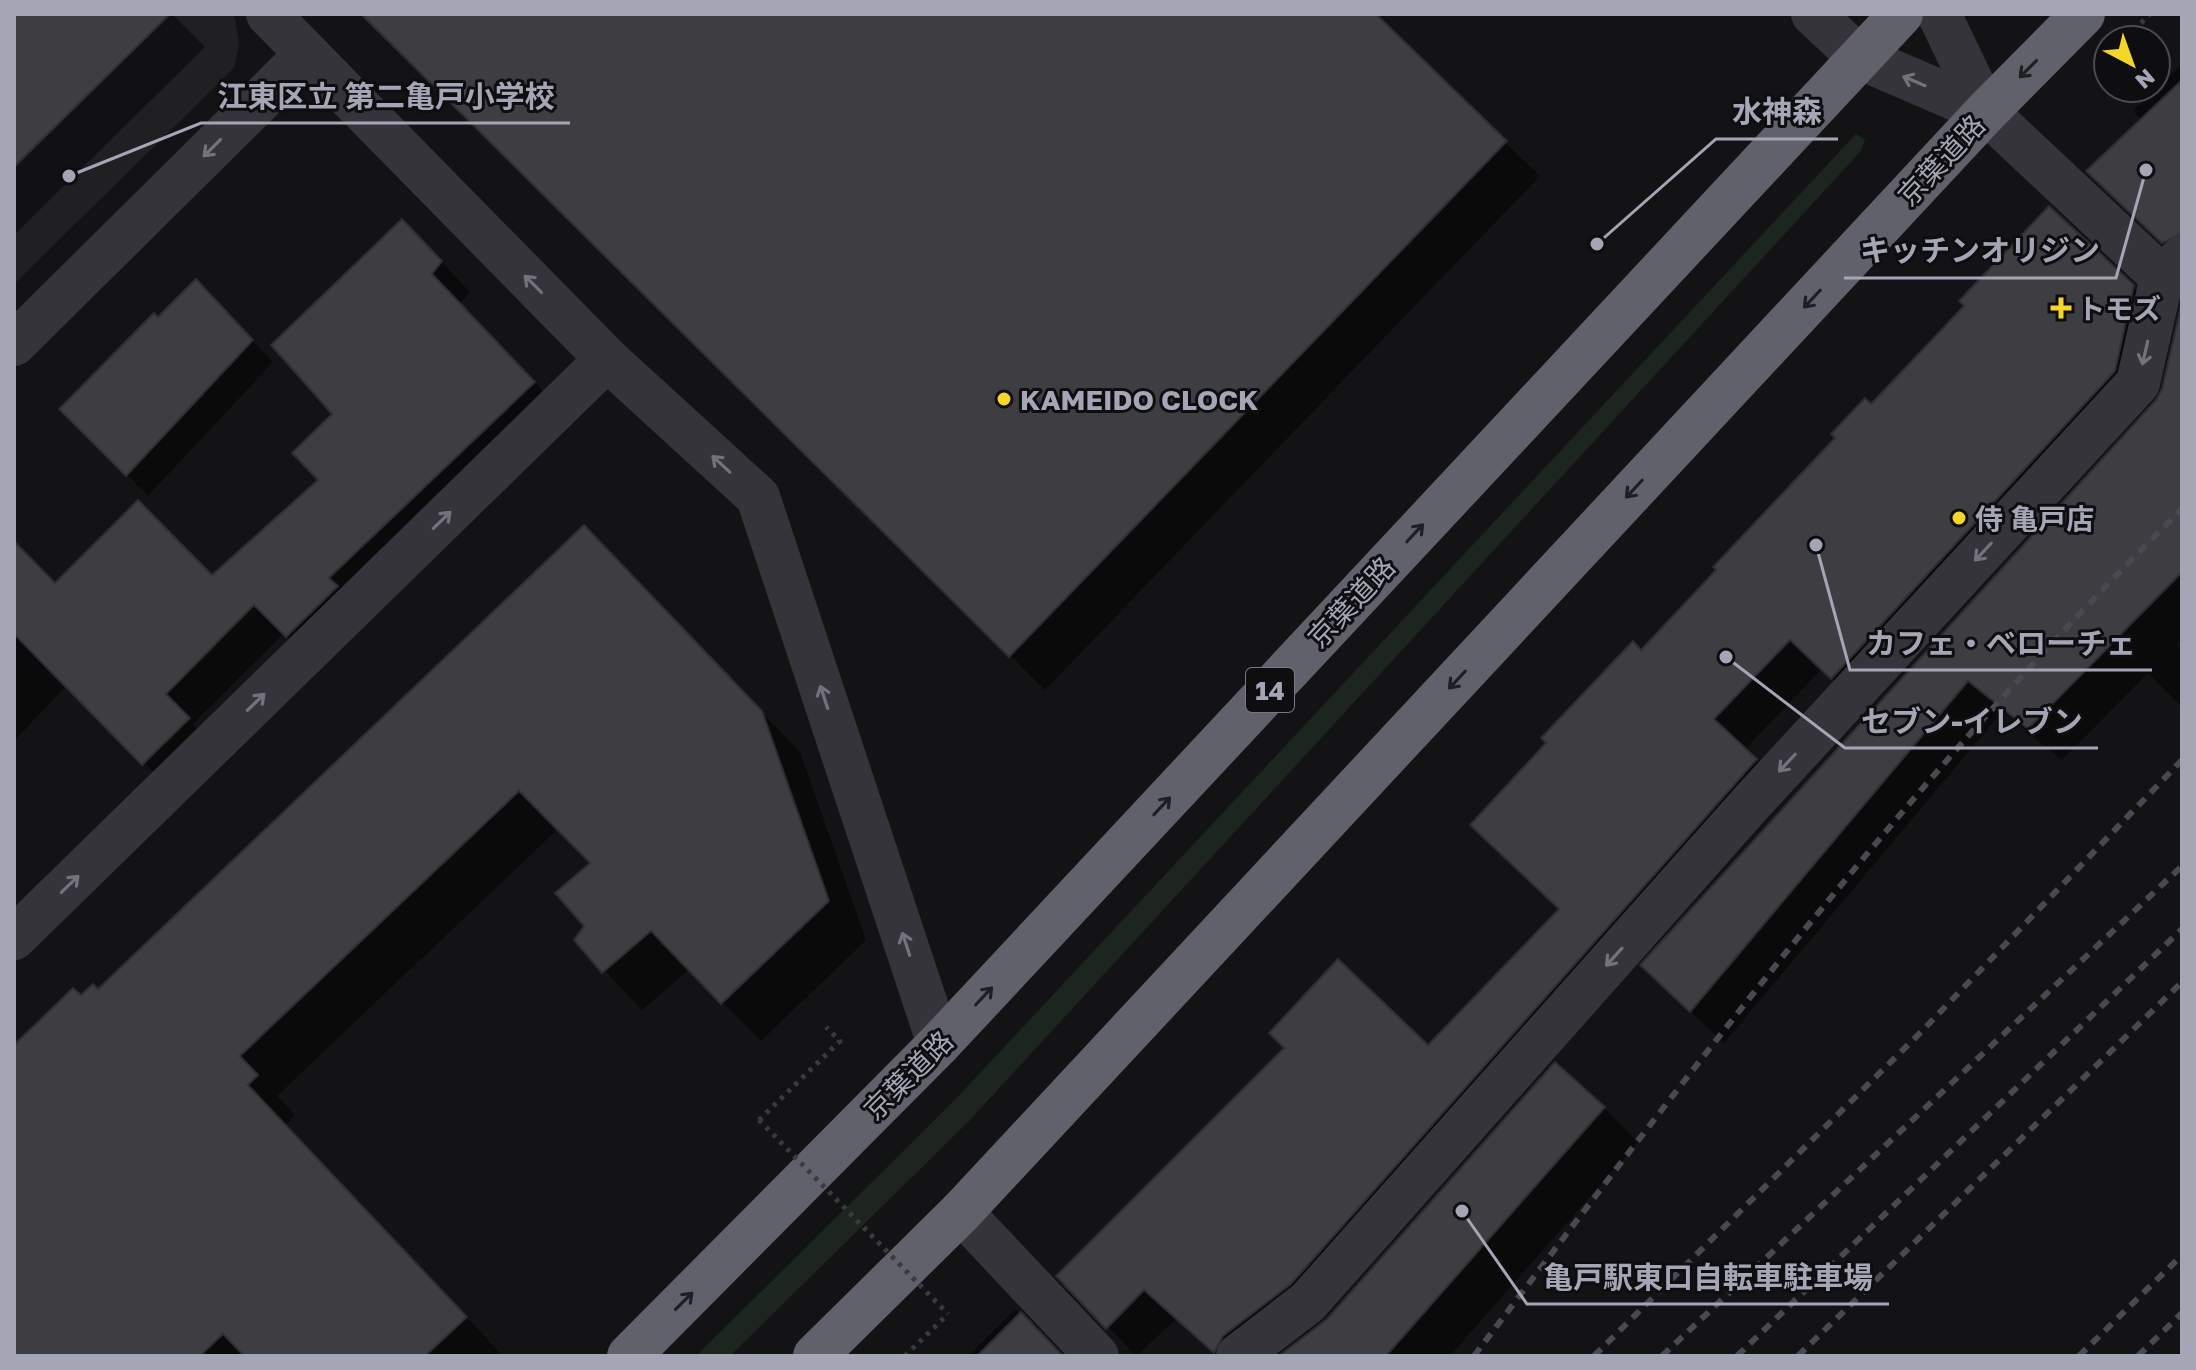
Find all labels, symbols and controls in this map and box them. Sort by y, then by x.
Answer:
north arrow [2092,24,2172,104]
one-way arrow [2019,59,2038,79]
text: N [2130,64,2161,95]
callout: 江東区立 第二亀戸小学校 [201,69,570,123]
one-way arrow [1903,72,1927,87]
text: 江東区立 第二亀戸小学校 [217,78,555,114]
callout: 水神森 [1716,85,1838,139]
text: 水神森 [1732,93,1822,129]
street label: 京葉道路 [1891,108,1991,212]
one-way arrow [203,138,222,157]
callout: キッチンオリジン [1844,224,2116,278]
text: キッチンオリジン [1860,232,2100,268]
one-way arrow [524,274,543,294]
one-way arrow [1802,289,1821,309]
place label: トモズ [2077,292,2161,325]
marker: トモズ [2052,299,2070,317]
one-way arrow [2137,340,2152,366]
place label: KAMEIDO CLOCK [1020,383,1258,416]
marker: KAMEIDO CLOCK [995,390,1013,408]
one-way arrow [711,454,731,473]
one-way arrow [1626,479,1644,499]
place label: 侍 亀戸店 [1975,502,2094,535]
marker: 侍 亀戸店 [1950,509,1968,527]
one-way arrow [432,511,452,530]
one-way arrow [1406,524,1424,544]
one-way arrow [1973,542,1992,562]
street label: 京葉道路 [1301,550,1401,654]
callout: カフェ・ベローチェ [1850,616,2152,670]
text: カフェ・ベローチェ [1866,625,2136,661]
road number: 14 [1246,668,1294,712]
one-way arrow [1449,669,1467,689]
one-way arrow [816,684,831,710]
one-way arrow [246,693,265,712]
callout: セブン-イレブン [1845,694,2098,748]
text: セブン-イレブン [1861,703,2083,739]
one-way arrow [1779,753,1797,773]
one-way arrow [1152,796,1170,816]
one-way arrow [60,875,79,894]
one-way arrow [897,931,912,956]
one-way arrow [1605,947,1623,967]
one-way arrow [975,986,994,1006]
street label: 京葉道路 [857,1024,959,1126]
callout: 亀戸駅東口自転車駐車場 [1527,1250,1889,1304]
text: 亀戸駅東口自転車駐車場 [1543,1259,1873,1295]
one-way arrow [674,1292,693,1311]

